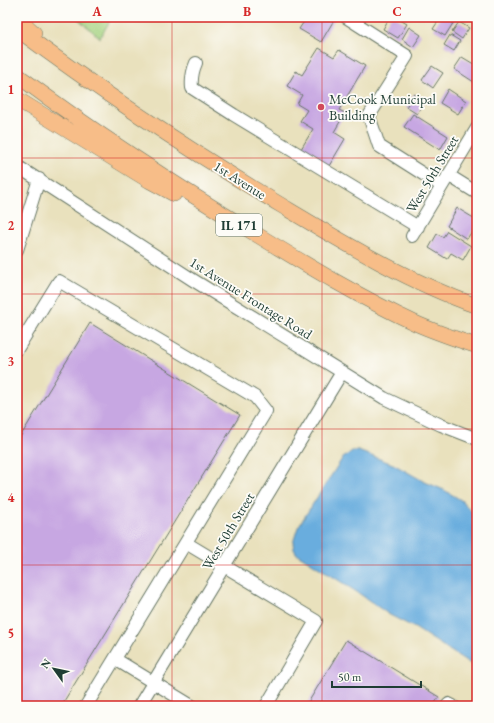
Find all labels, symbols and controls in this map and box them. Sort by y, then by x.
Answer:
text: A [91,3,102,20]
text: B [243,3,251,20]
text: C [392,3,402,20]
text: 1 [8,81,15,98]
place label: McCook Municipal Building [329,90,437,124]
marker: McCook Municipal Building [316,102,326,112]
street label: West 50th Street [402,131,462,216]
street label: 1st Avenue [210,157,270,203]
road number: IL 171 [216,214,262,236]
text: 2 [8,217,15,234]
street label: 1st Avenue Frontage Road [186,253,316,344]
text: 3 [8,353,15,370]
street label: West 50th Street [198,488,258,573]
text: 4 [8,489,15,506]
text: 5 [8,625,14,642]
north arrow [34,649,74,689]
text: N [37,656,54,671]
scale bar [332,663,421,689]
text: 50 m [338,669,362,685]

